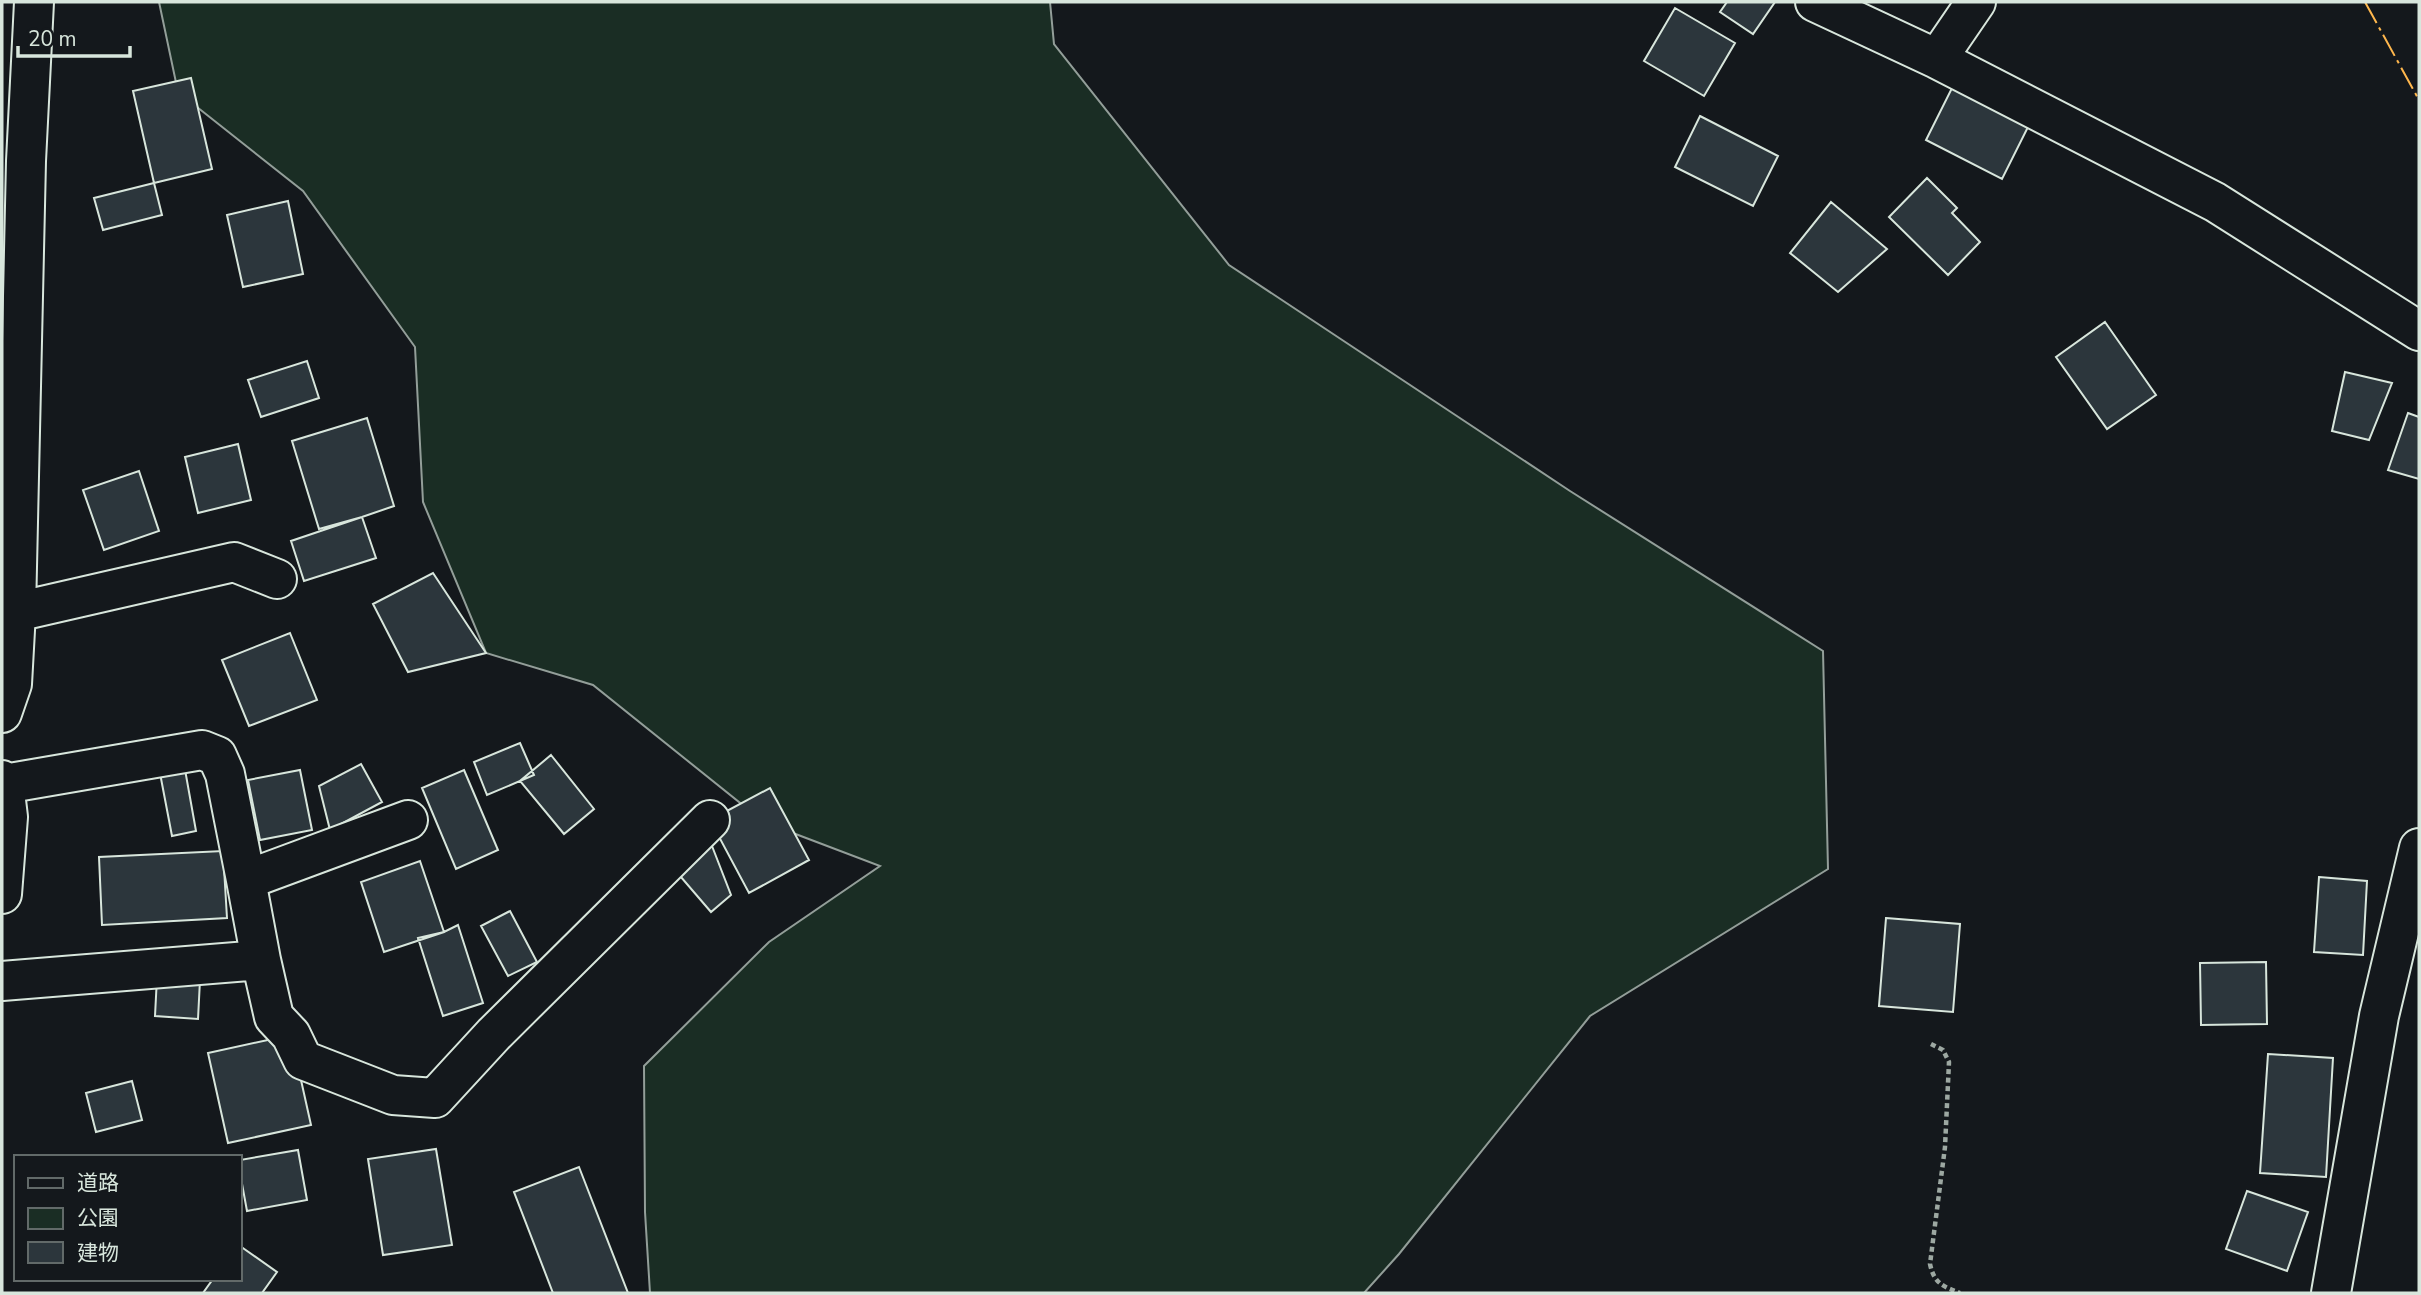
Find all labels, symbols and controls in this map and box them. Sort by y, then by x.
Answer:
scale bar [18,14,130,58]
text: 20 m [28,25,77,53]
legend [14,1155,242,1281]
text: 道路 [77,1169,119,1197]
text: 公園 [77,1204,119,1232]
text: 建物 [77,1239,119,1267]

